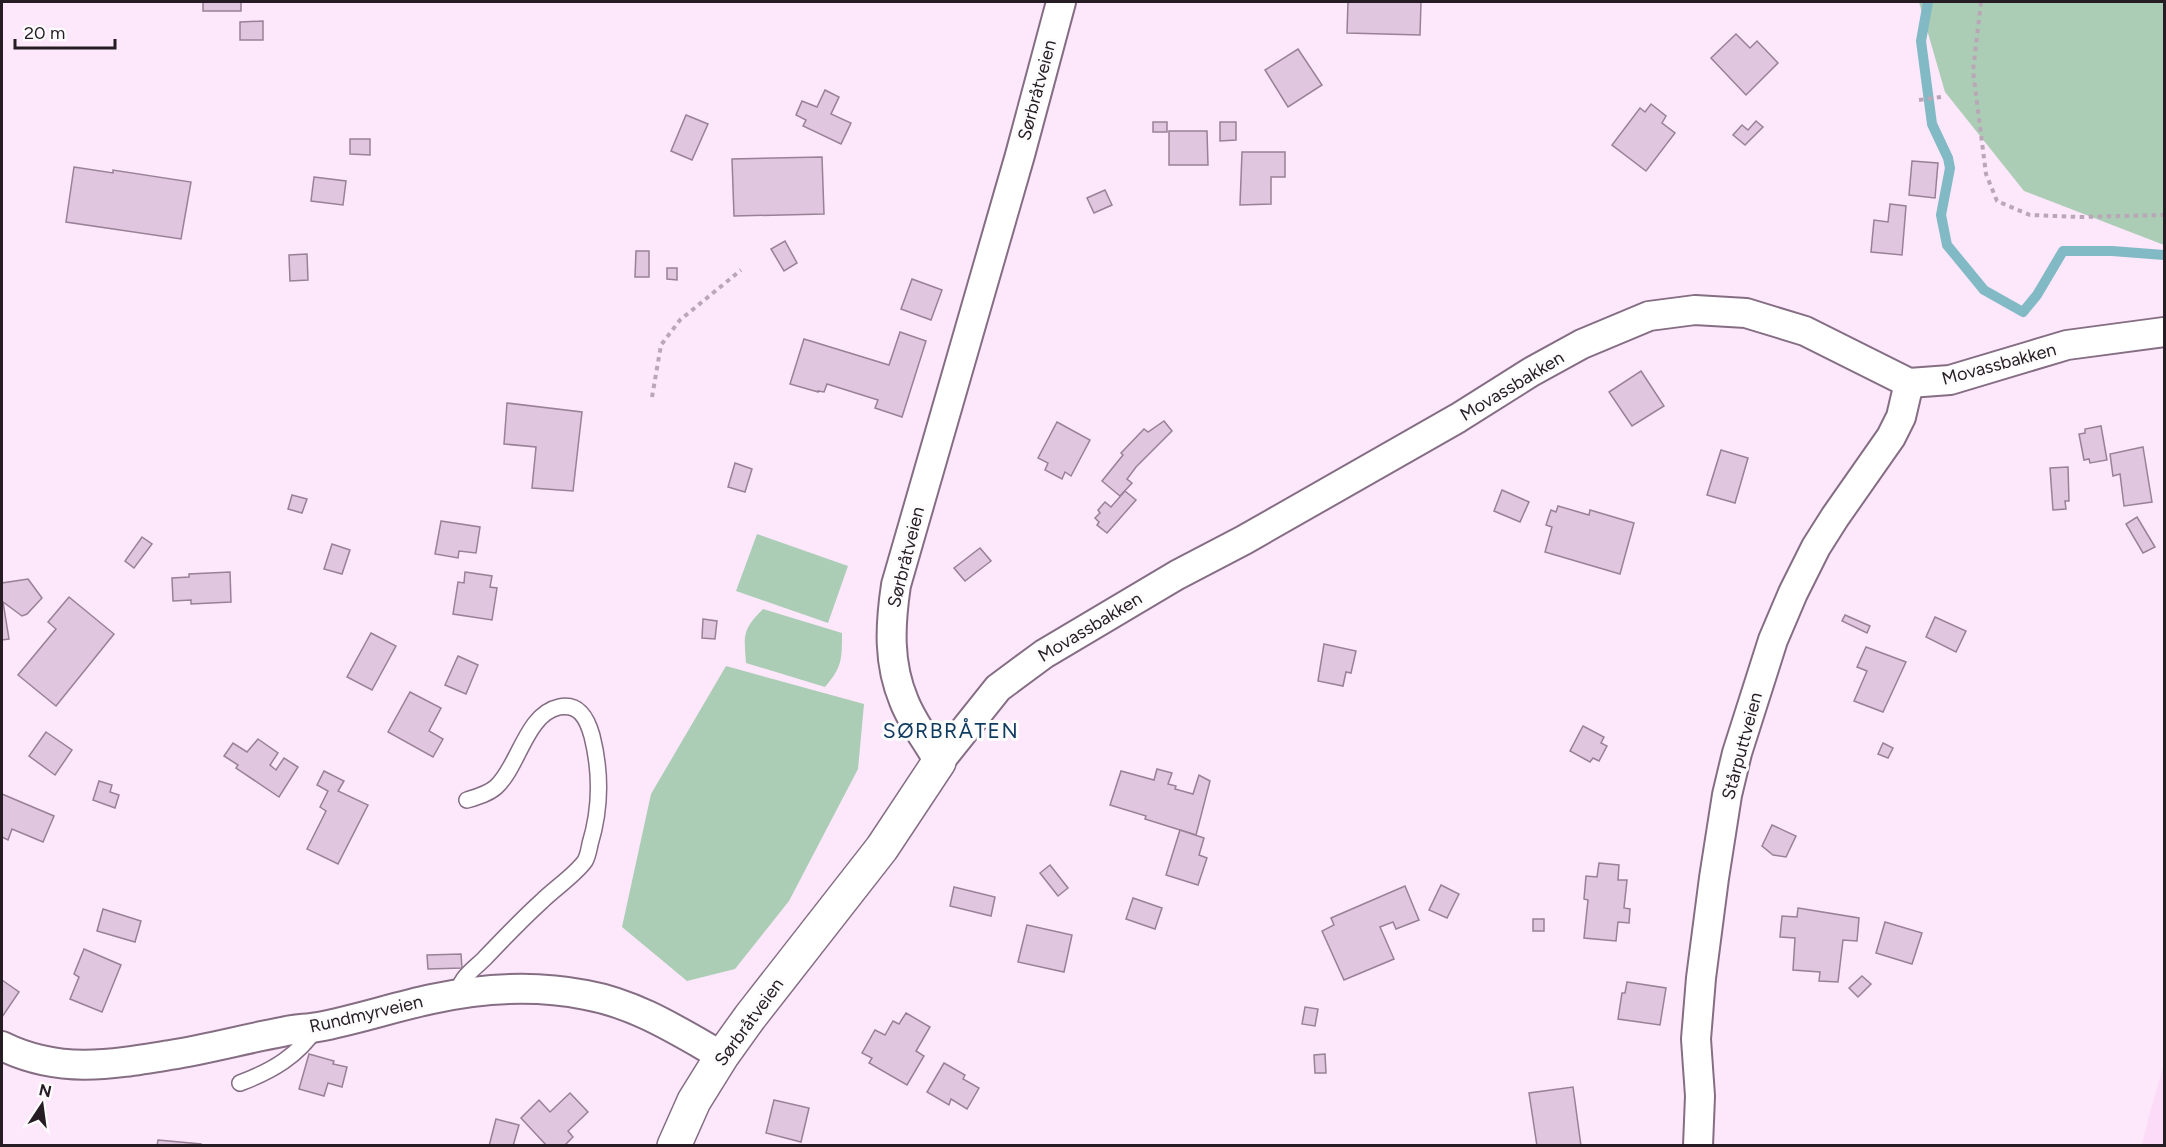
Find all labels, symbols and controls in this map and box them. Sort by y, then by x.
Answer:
scale bar [15,12,116,50]
text: 20 m [24,22,65,44]
street label: Sørbråtveien [1013,37,1061,143]
street label: Movassbakken [1939,338,2059,390]
street label: Movassbakken [1456,346,1568,426]
street label: Sørbråtveien [883,504,929,610]
street label: Movassbakken [1034,587,1146,667]
street label: Stårputtveien [1717,690,1767,802]
district label: SØRBRÅTEN [883,718,1019,743]
street label: Sørbråtveien [710,974,788,1070]
street label: Rundmyrveien [307,990,425,1038]
north arrow [12,1075,72,1135]
text: N [37,1080,53,1102]

